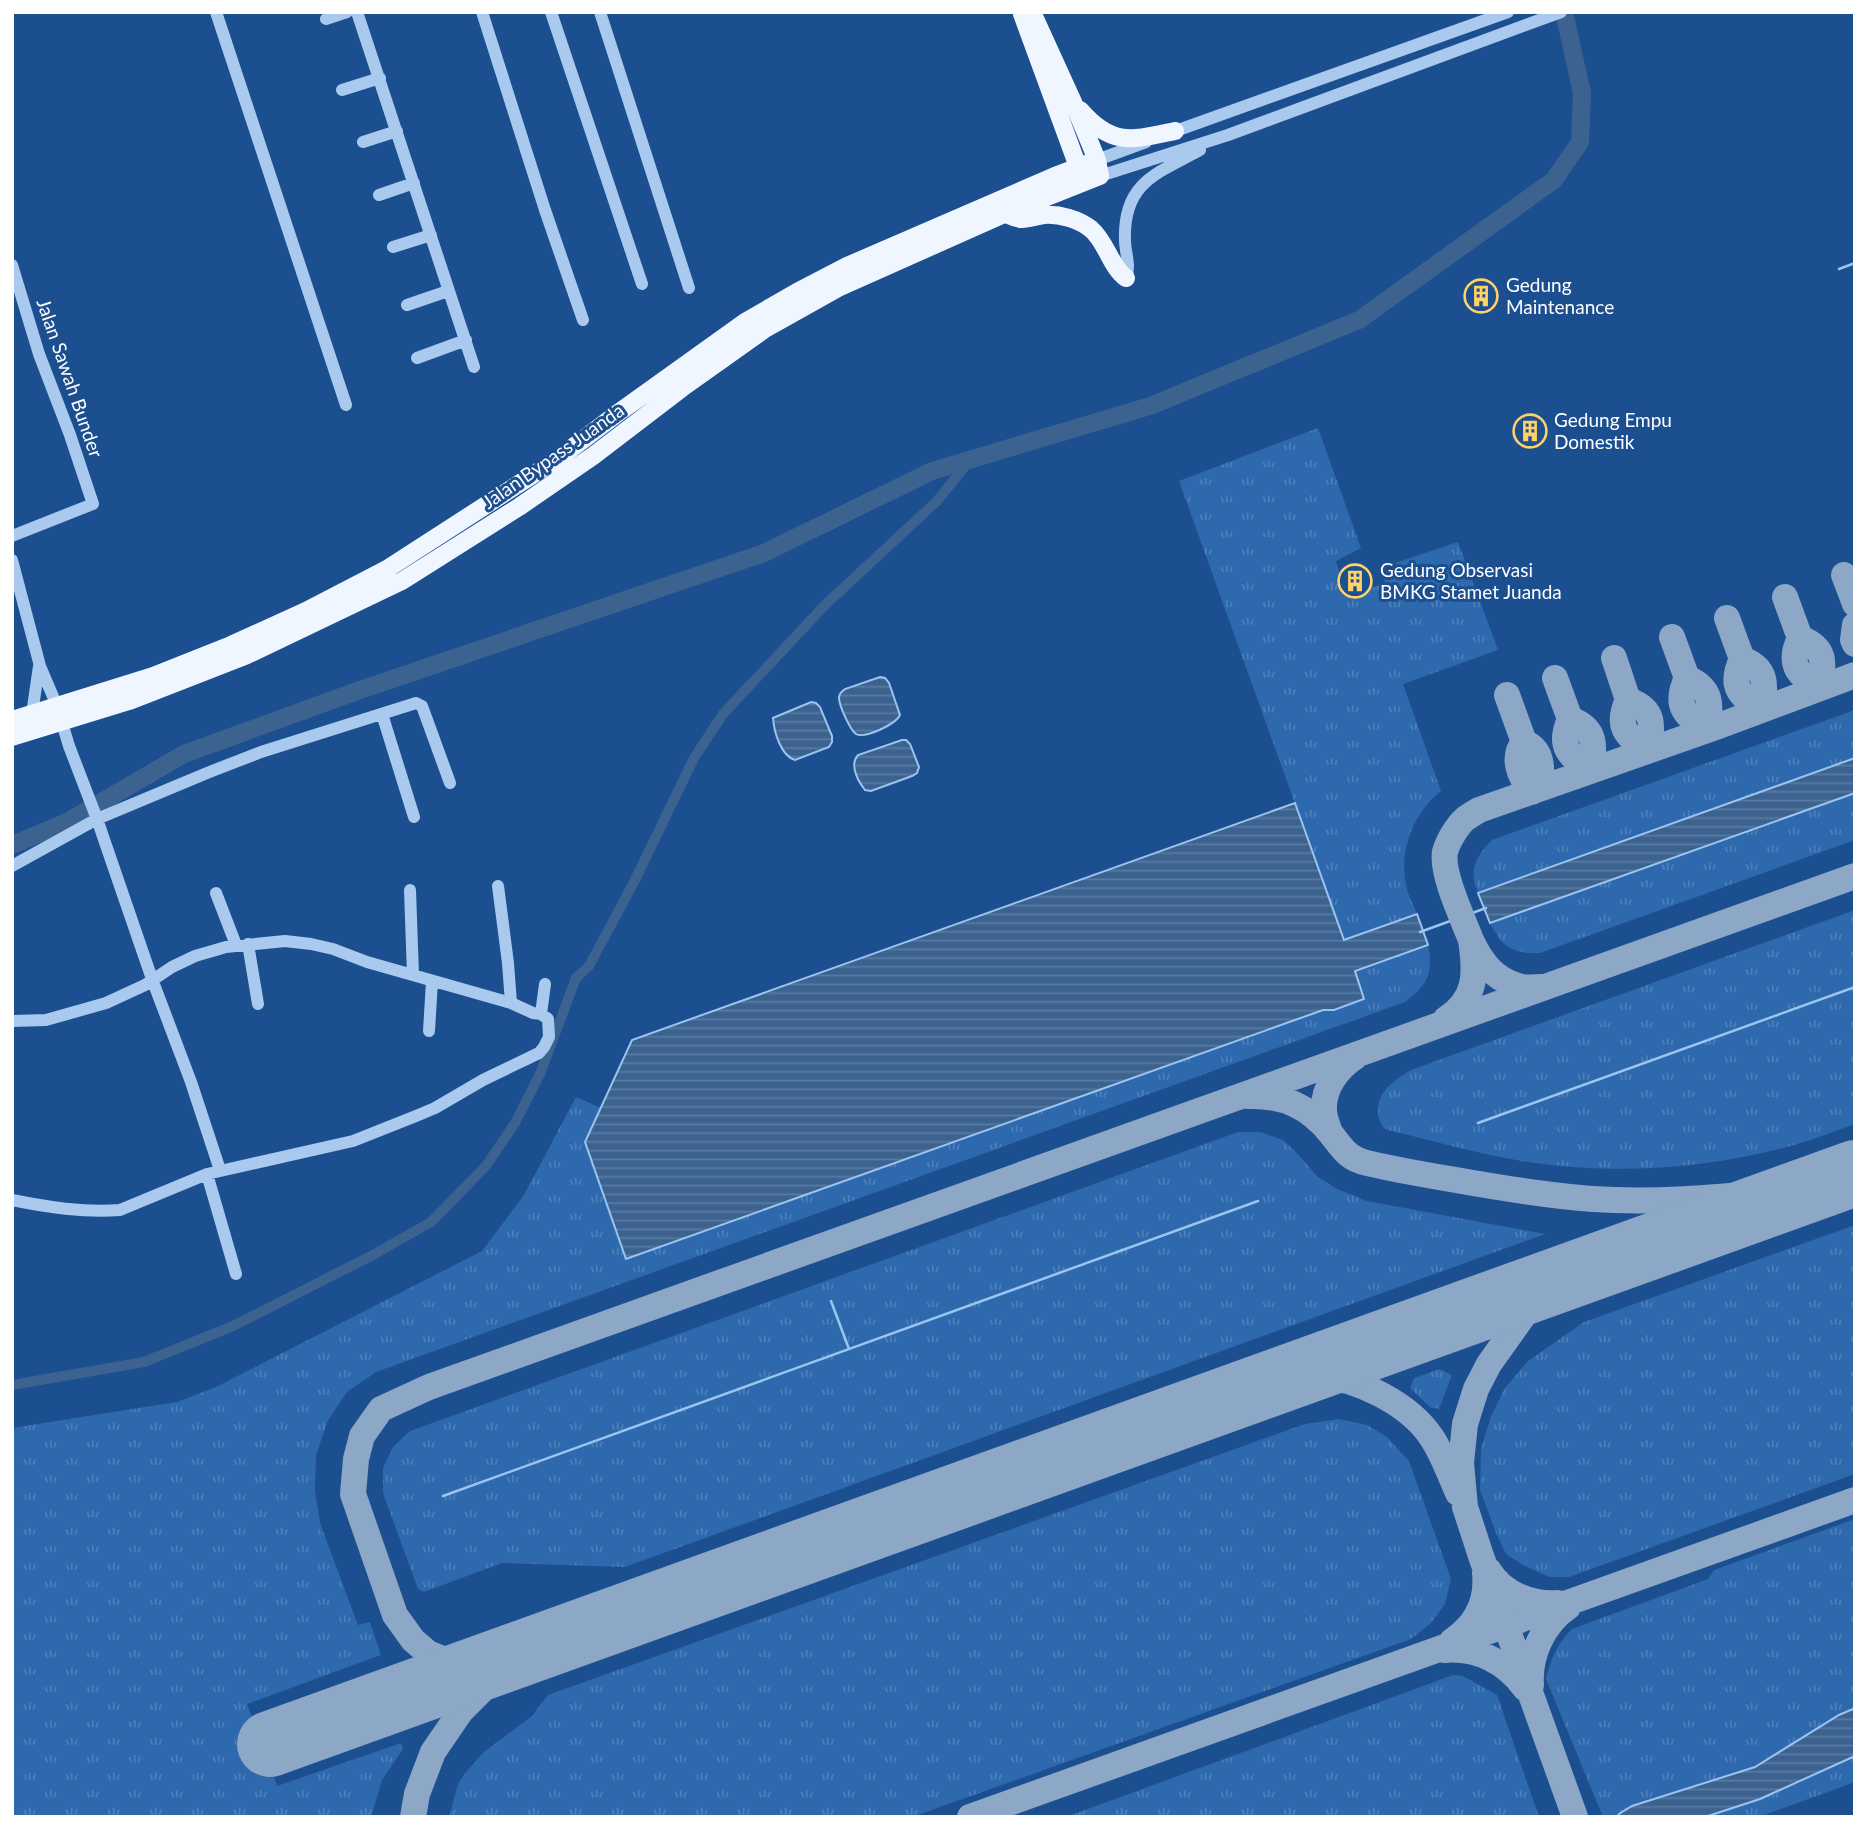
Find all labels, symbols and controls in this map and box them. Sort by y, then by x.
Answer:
place label: Gedung Maintenance [1506,273,1614,318]
building icon: Gedung Maintenance [1462,277,1500,315]
street label: Jalan Sawah Bunder [32,295,108,460]
street label: Jalan Bypass Juanda [477,398,628,513]
place label: Gedung Empu Domestik [1554,408,1672,453]
building icon: Gedung Empu Domestik [1511,412,1549,450]
place label: Gedung Observasi BMKG Stamet Juanda [1380,558,1562,603]
building icon: Gedung Observasi BMKG Stamet Juanda [1336,562,1374,600]

